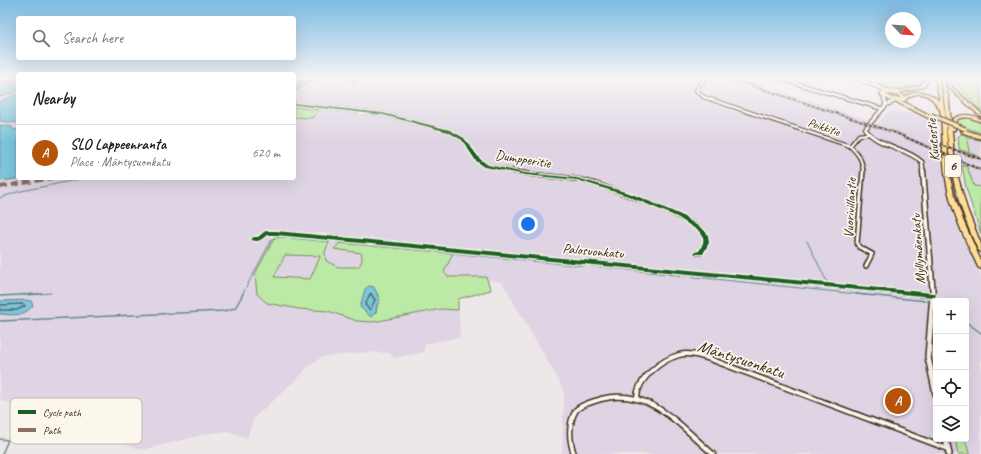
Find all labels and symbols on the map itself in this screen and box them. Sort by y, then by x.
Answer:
north arrow [885,12,921,48]
street label: Poikkitie [806,114,843,140]
street label: Kuutostie [923,117,943,162]
street label: Dumpperitie [494,146,553,172]
road number: 6 [945,155,961,177]
street label: Vuorivillantie [840,176,860,238]
street label: Myllymäenkatu [907,213,929,285]
your location [518,214,538,234]
street label: Palosuonkatu [562,240,625,262]
street label: Mäntysuonkatu [695,335,788,383]
pin: A [885,386,911,416]
legend [10,398,142,444]
text: Cycle path [43,405,82,419]
text: Path [43,423,62,437]

